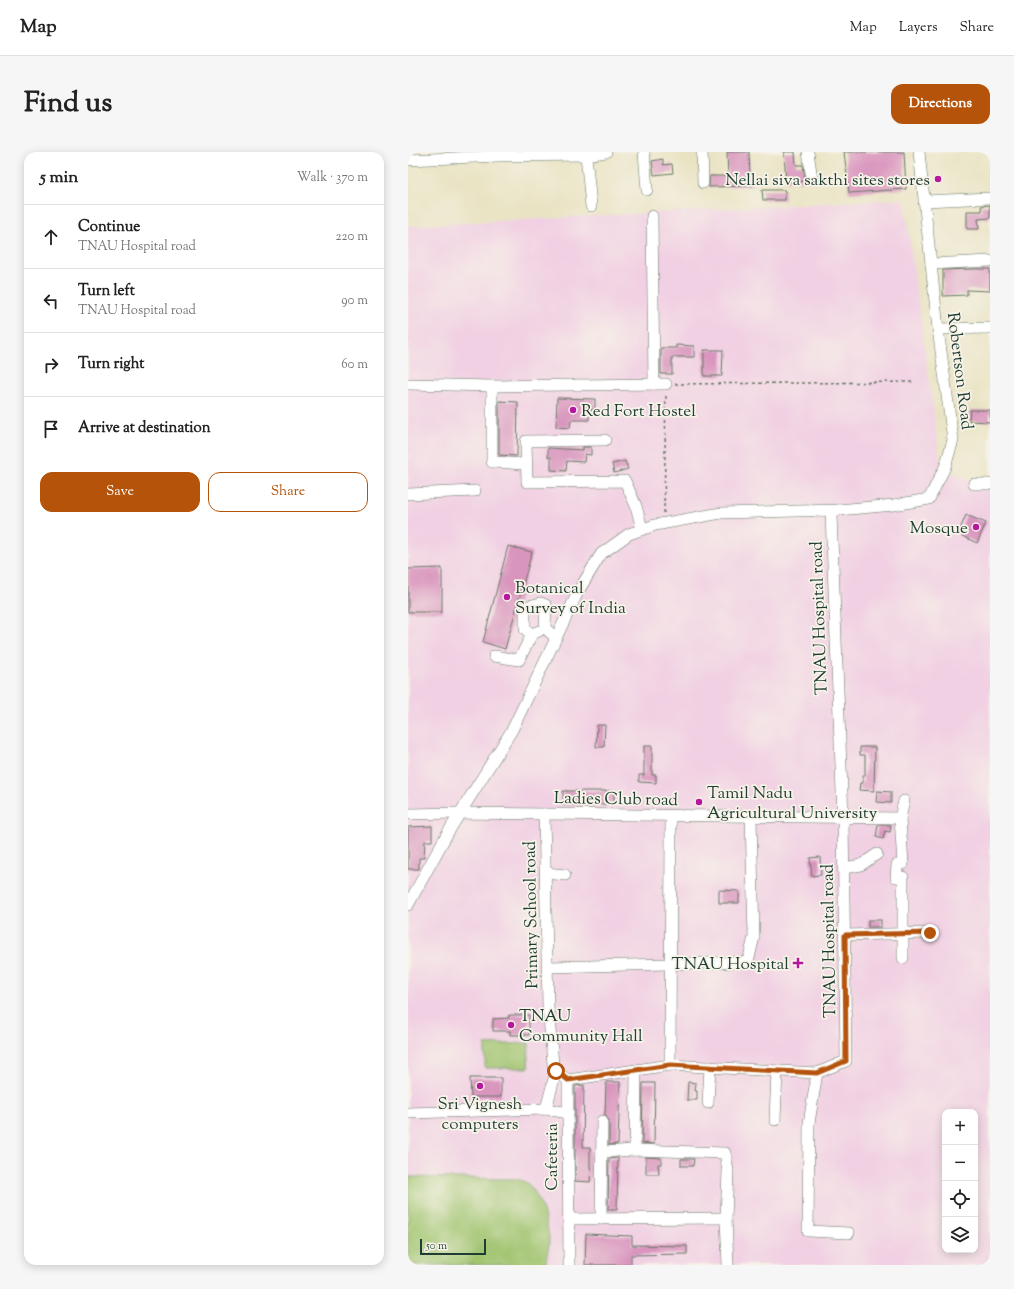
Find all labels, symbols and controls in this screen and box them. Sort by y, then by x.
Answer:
text: Map [20,14,57,41]
text: Map [850,18,877,38]
text: Layers [899,18,937,38]
text: Share [959,18,994,38]
text: Find us [24,84,112,124]
button: Directions [891,84,990,124]
text: 5 min [40,166,78,190]
text: Walk · 370 m [297,169,368,187]
place label: Nellai siva sakthi sites stores [725,169,930,193]
marker: Nellai siva sakthi sites stores [933,174,943,184]
text: Continue [78,217,140,238]
icon: ahead [40,226,62,248]
text: 220 m [335,228,368,246]
text: TNAU Hospital road [78,238,196,256]
text: Turn left [78,281,135,302]
icon: left [40,290,62,312]
text: 90 m [341,292,368,310]
text: TNAU Hospital road [78,302,196,320]
street label: Robertson Road [940,311,978,432]
icon: right [40,354,62,376]
text: Turn right [78,354,144,375]
text: 60 m [341,356,368,374]
place label: Red Fort Hostel [581,400,696,424]
marker: Red Fort Hostel [568,405,578,415]
icon: arrive [40,418,62,440]
text: Arrive at destination [78,418,211,439]
button: Save [40,472,200,512]
button: Share [208,472,368,512]
place label: Mosque [910,517,968,541]
marker: Mosque [971,522,981,532]
street label: TNAU Hospital road [805,540,835,695]
place label: Botanical Survey of India [515,577,626,621]
marker: Botanical Survey of India [502,592,512,602]
place label: Tamil Nadu Agricultural University [707,782,878,826]
street label: Ladies Club road [554,787,679,813]
marker: Tamil Nadu Agricultural University [694,797,704,807]
street label: Primary School road [519,840,545,989]
street label: TNAU Hospital road [817,863,843,1018]
route end [921,924,939,942]
place label: TNAU Hospital [671,953,789,977]
marker: TNAU Hospital [792,957,804,969]
place label: TNAU Community Hall [519,1005,643,1049]
marker: TNAU Community Hall [506,1020,516,1030]
route start [547,1062,565,1080]
marker: Sri Vignesh computers [475,1081,485,1091]
place label: Sri Vignesh computers [437,1093,523,1137]
map controls [942,1109,978,1253]
button: + [942,1109,978,1145]
street label: Cafeteria [541,1123,565,1191]
button: − [942,1145,978,1181]
button: locate [942,1181,978,1217]
button: layers [942,1217,978,1253]
scale bar [420,1237,486,1256]
text: 50 m [426,1238,447,1254]

